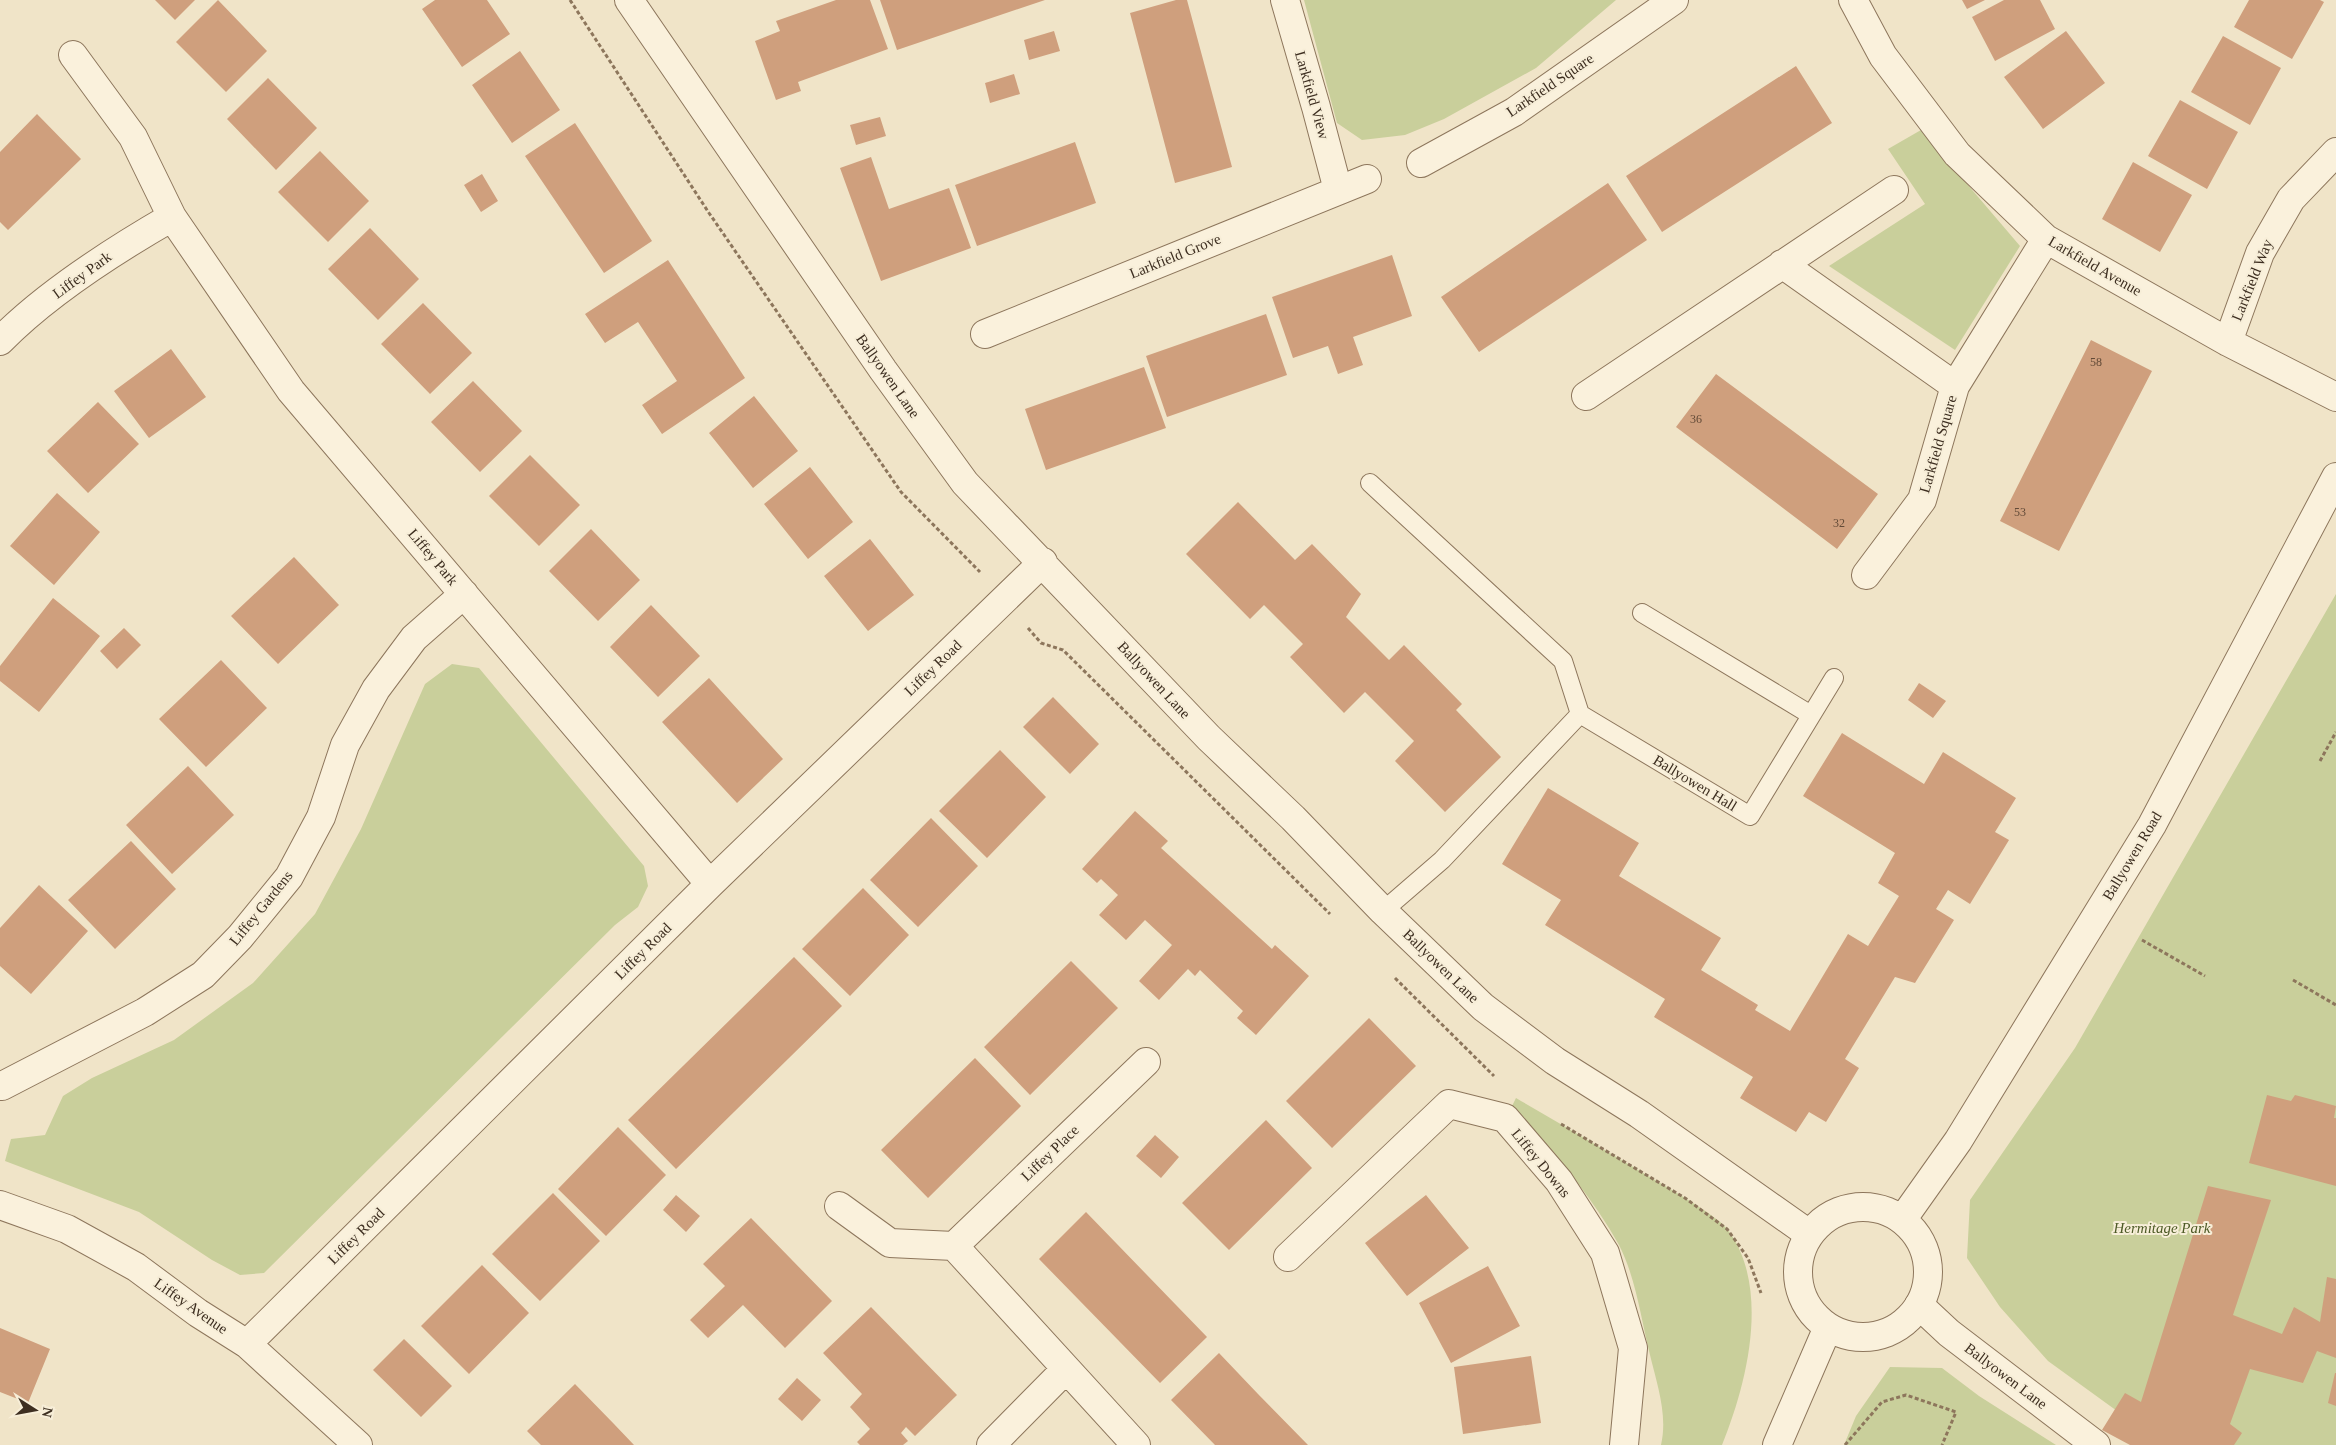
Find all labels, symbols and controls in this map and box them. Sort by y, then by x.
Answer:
street label: Larkfield View [1292,49,1332,141]
street label: Larkfield Square [1504,50,1597,120]
street label: Larkfield Grove [1127,230,1223,282]
street label: Larkfield Avenue [2046,233,2144,299]
street label: Larkfield Way [2228,236,2276,323]
street label: Liffey Park [50,248,115,302]
street label: Ballyowen Lane [853,331,923,421]
house number: 58 [2090,355,2102,369]
street label: Larkfield Square [1916,393,1960,495]
house number: 36 [1690,412,1702,426]
house number: 53 [2014,505,2026,519]
house number: 32 [1833,516,1845,530]
street label: Liffey Park [405,526,461,589]
street label: Liffey Road [901,637,965,699]
street label: Ballyowen Lane [1114,638,1194,722]
street label: Ballyowen Hall [1650,752,1740,814]
street label: Ballyowen Road [2099,808,2165,903]
street label: Liffey Gardens [226,868,296,948]
street label: Liffey Road [612,919,675,982]
street label: Ballyowen Lane [1400,926,1482,1006]
street label: Liffey Place [1018,1122,1082,1184]
street label: Liffey Downs [1509,1126,1574,1201]
street label: Liffey Road [325,1204,388,1267]
park label: Hermitage Park [2112,1220,2211,1236]
street label: Liffey Avenue [151,1275,231,1337]
street label: Ballyowen Lane [1962,1340,2051,1412]
north arrow [10,1385,60,1435]
text: N [39,1406,56,1419]

